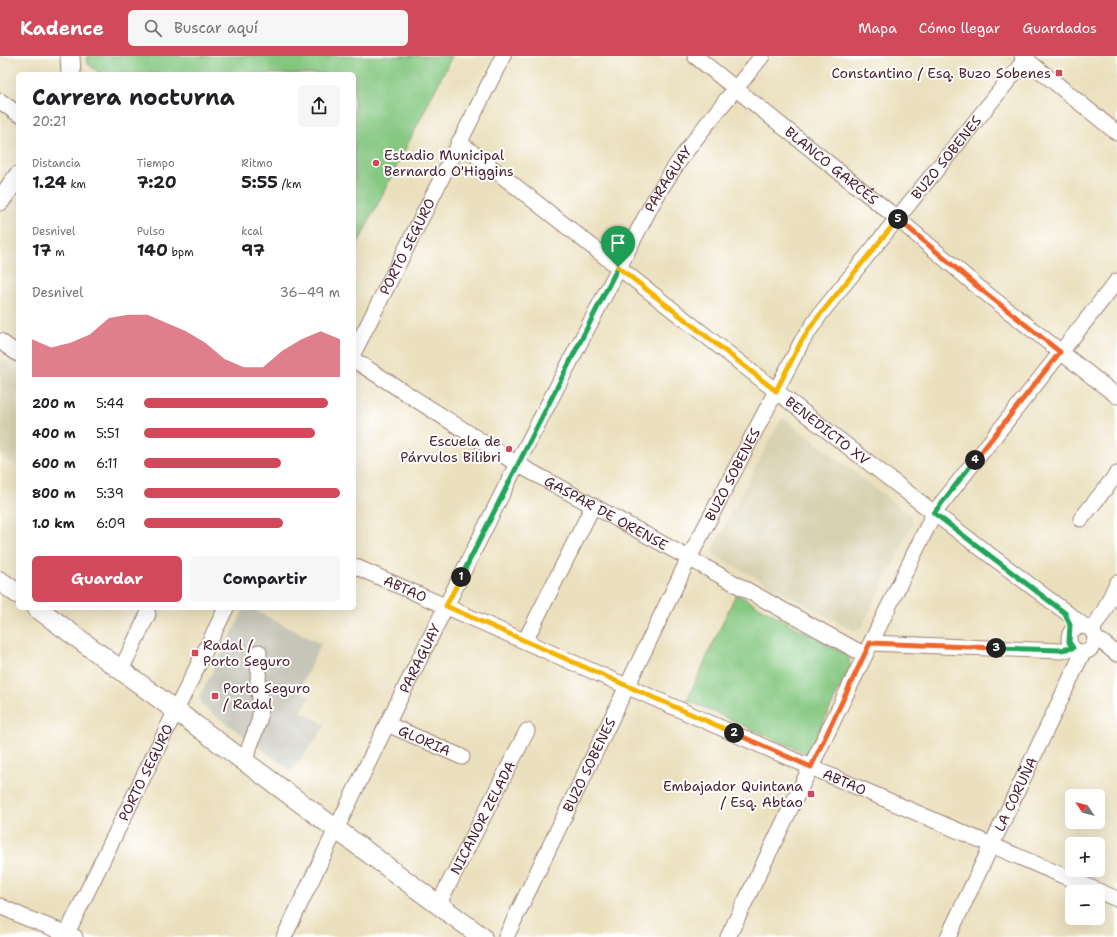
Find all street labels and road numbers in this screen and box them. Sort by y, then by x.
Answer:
street label: BUZO SOBENES [907,112,986,203]
street label: BLANCO GARCÉS [781,123,882,209]
street label: PARAGUAY [640,142,696,215]
street label: PORTO SEGURO [375,195,439,298]
street label: BENEDICTO XV [781,392,874,469]
street label: BUZO SOBENES [701,425,764,524]
street label: GASPAR DE ORENSE [541,472,671,554]
street label: ABTAO [381,571,430,606]
street label: PARAGUAY [395,620,445,696]
street label: BUZO SOBENES [559,715,620,815]
street label: PORTO SEGURO [114,721,177,824]
street label: GLORIA [396,721,453,760]
street label: LA CORUÑA [990,754,1041,834]
street label: NICANOR ZELADA [446,758,519,877]
street label: ABTAO [820,765,869,799]

